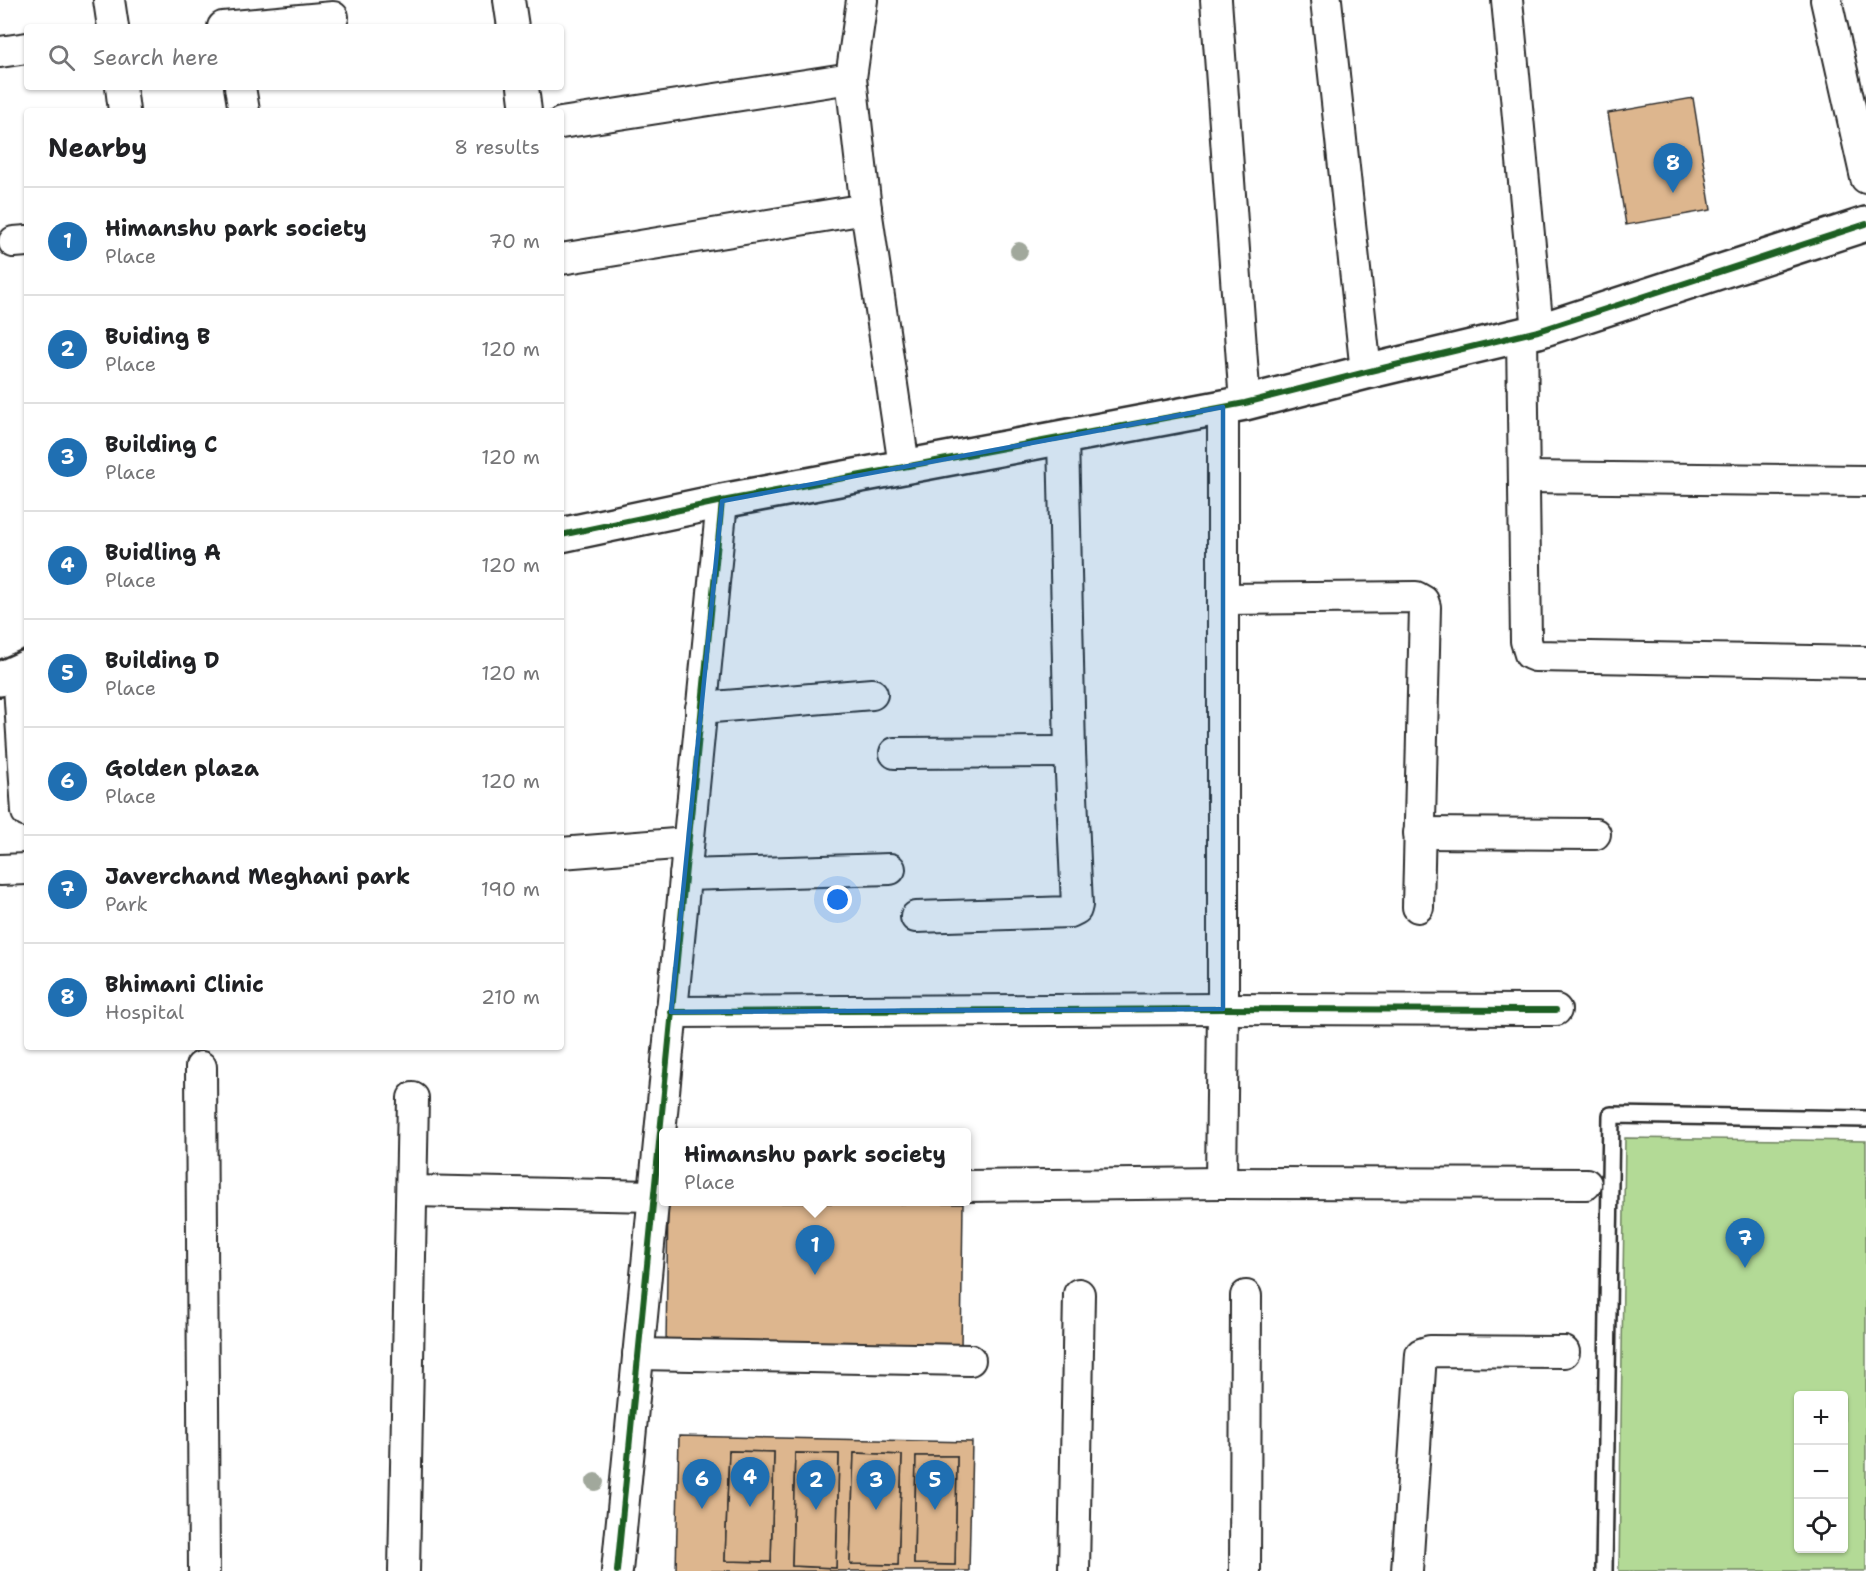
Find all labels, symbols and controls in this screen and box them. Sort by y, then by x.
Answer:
search box [24,24,564,90]
icon: search [45,41,78,74]
text: Search here [93,43,219,72]
text: Nearby [48,130,147,165]
text: 8 results [454,134,540,160]
pin: 8 [1654,144,1692,193]
text: Himanshu park society [105,214,367,243]
text: 1 [63,228,72,254]
text: 70 m [488,228,540,254]
text: Place [105,243,156,269]
text: Buiding B [105,322,210,351]
text: 2 [61,336,75,362]
text: 120 m [481,336,540,362]
text: Place [105,351,156,377]
text: Building C [105,430,218,459]
text: 3 [61,444,75,470]
text: 120 m [481,444,540,470]
text: Place [105,459,156,485]
text: Buidling A [105,538,221,567]
text: 4 [61,552,75,578]
text: 120 m [481,552,540,578]
text: Place [105,567,156,593]
text: Building D [105,646,220,675]
text: 5 [61,660,74,686]
text: 120 m [481,660,540,686]
text: Place [105,675,156,701]
text: Golden plaza [105,754,259,783]
text: 6 [61,768,75,794]
text: 120 m [481,768,540,794]
text: Place [105,783,156,809]
text: Javerchand Meghani park [105,862,410,891]
text: 7 [61,876,75,902]
text: 190 m [481,876,540,902]
your location [823,885,852,914]
text: Park [105,891,148,917]
text: Bhimani Clinic [105,970,264,999]
text: 8 [61,984,75,1010]
text: 210 m [481,984,540,1010]
text: Hospital [105,999,184,1025]
popup [659,1128,971,1206]
text: Himanshu park society [684,1140,946,1169]
text: Place [684,1169,735,1195]
pin: 7 [1726,1218,1764,1268]
pin: 1 [796,1226,834,1275]
map controls [1794,1391,1848,1553]
button: + [1794,1391,1848,1445]
button: − [1794,1445,1848,1499]
pin: 4 [730,1458,770,1507]
pin: 6 [682,1460,722,1509]
pin: 2 [796,1460,836,1510]
pin: 3 [856,1460,896,1510]
pin: 5 [916,1460,954,1510]
button: locate [1794,1499,1848,1553]

